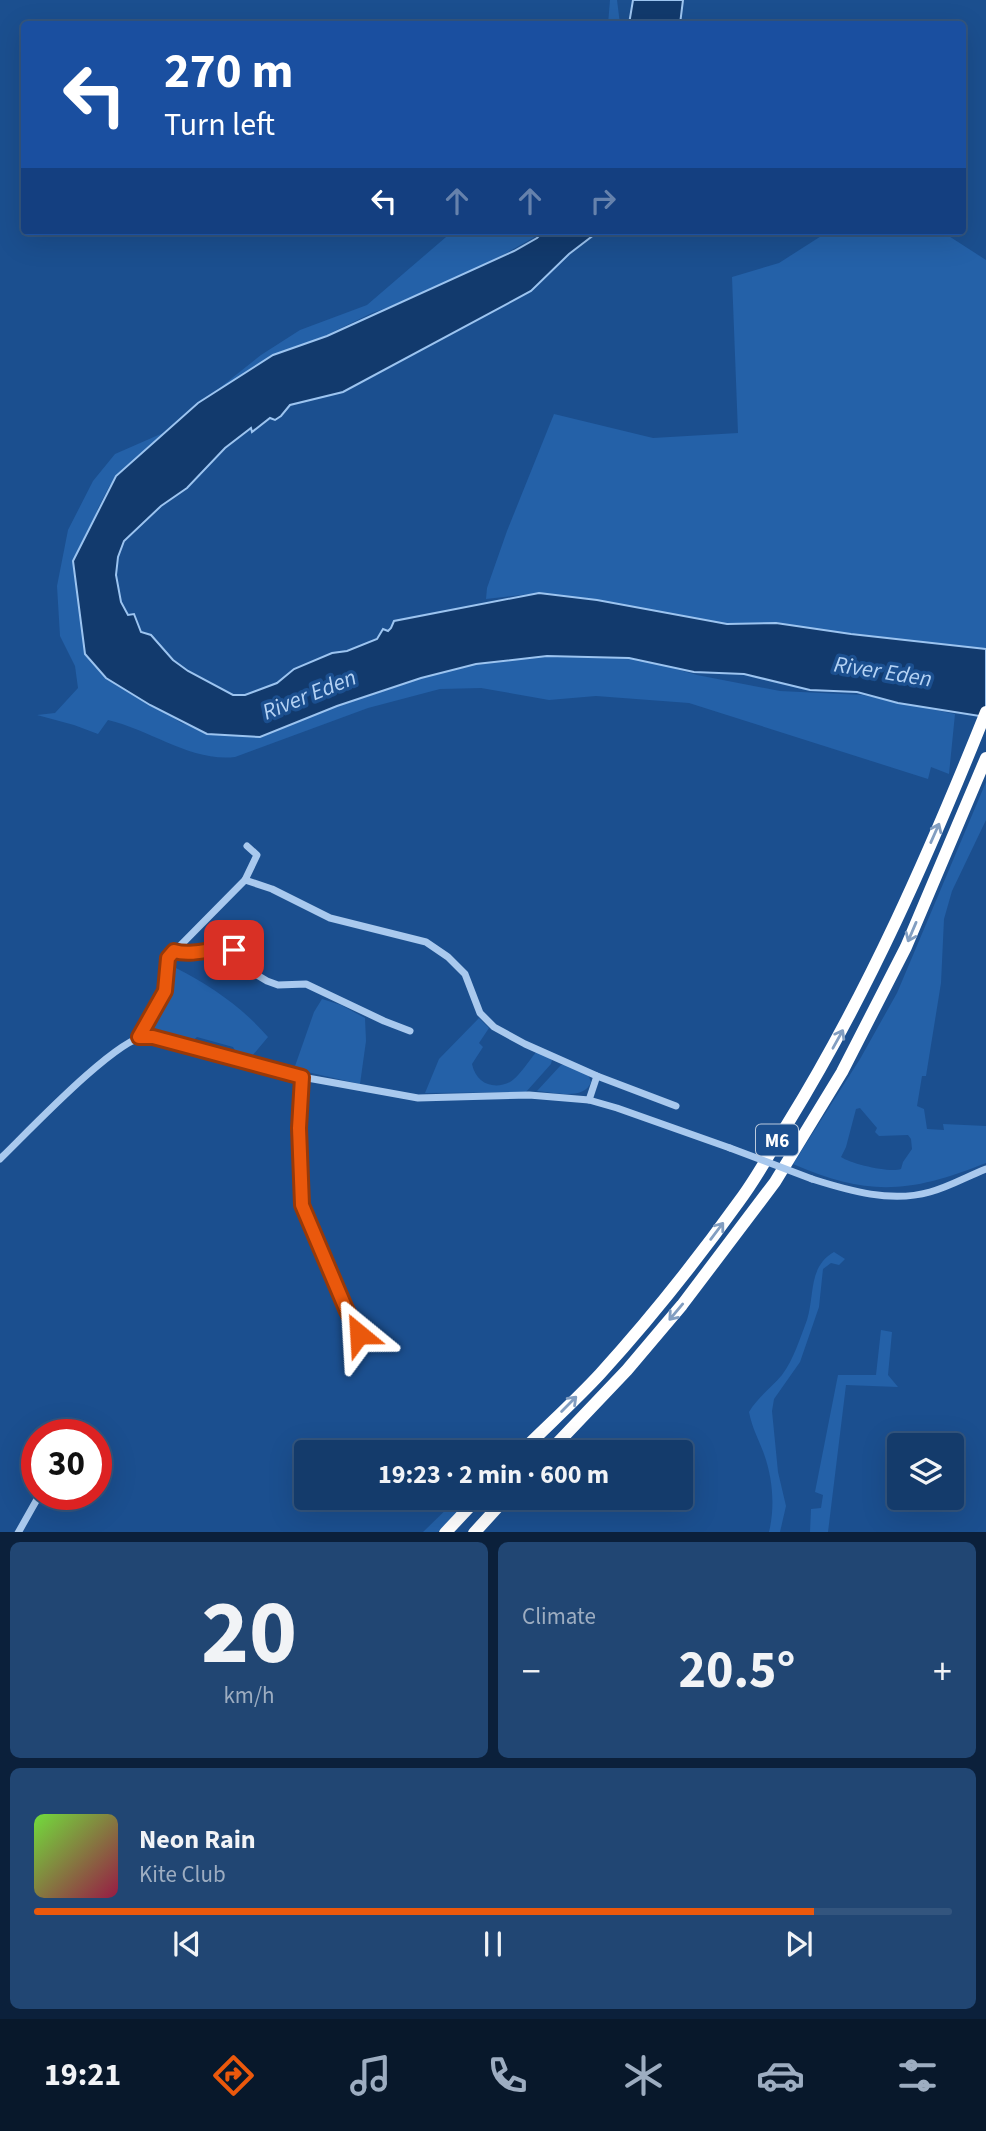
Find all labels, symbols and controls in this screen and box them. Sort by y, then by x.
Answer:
text: 270 m [164,37,293,107]
icon: left [49,49,140,140]
text: Turn left [164,102,275,148]
icon: left [365,182,403,220]
icon: ahead [438,182,476,220]
icon: ahead [511,182,549,220]
icon: right [584,182,622,220]
water label: River Eden [831,647,934,696]
water label: River Eden [257,661,361,728]
one-way arrow [929,823,942,844]
pin [204,920,264,980]
one-way arrow [904,921,917,943]
icon: arrive [215,931,253,969]
one-way arrow [832,1029,845,1050]
road number: M6 [756,1124,798,1156]
one-way arrow [709,1222,724,1241]
position arrow [322,1297,396,1371]
one-way arrow [668,1302,684,1320]
one-way arrow [561,1396,578,1413]
speed limit sign: 30 [21,1419,112,1510]
map controls [887,1433,964,1510]
button: layers [887,1433,964,1510]
text: 19:23 · 2 min · 600 m [378,1456,609,1493]
text: 20 [201,1569,297,1698]
text: Climate [522,1600,596,1633]
text: 20.5° [679,1634,795,1708]
text: − [522,1645,541,1699]
text: + [933,1645,952,1699]
text: km/h [223,1679,275,1712]
text: Neon Rain [139,1821,256,1858]
text: Kite Club [139,1858,226,1891]
icon: previous [168,1925,206,1963]
icon: pause [474,1925,512,1963]
icon: next [780,1925,818,1963]
icon: directions [209,2051,258,2100]
icon: music [346,2051,395,2100]
icon: phone [483,2051,532,2100]
icon: climate [619,2051,668,2100]
icon: car [756,2051,805,2100]
icon: filters [893,2051,942,2100]
text: 19:21 [44,2052,121,2098]

